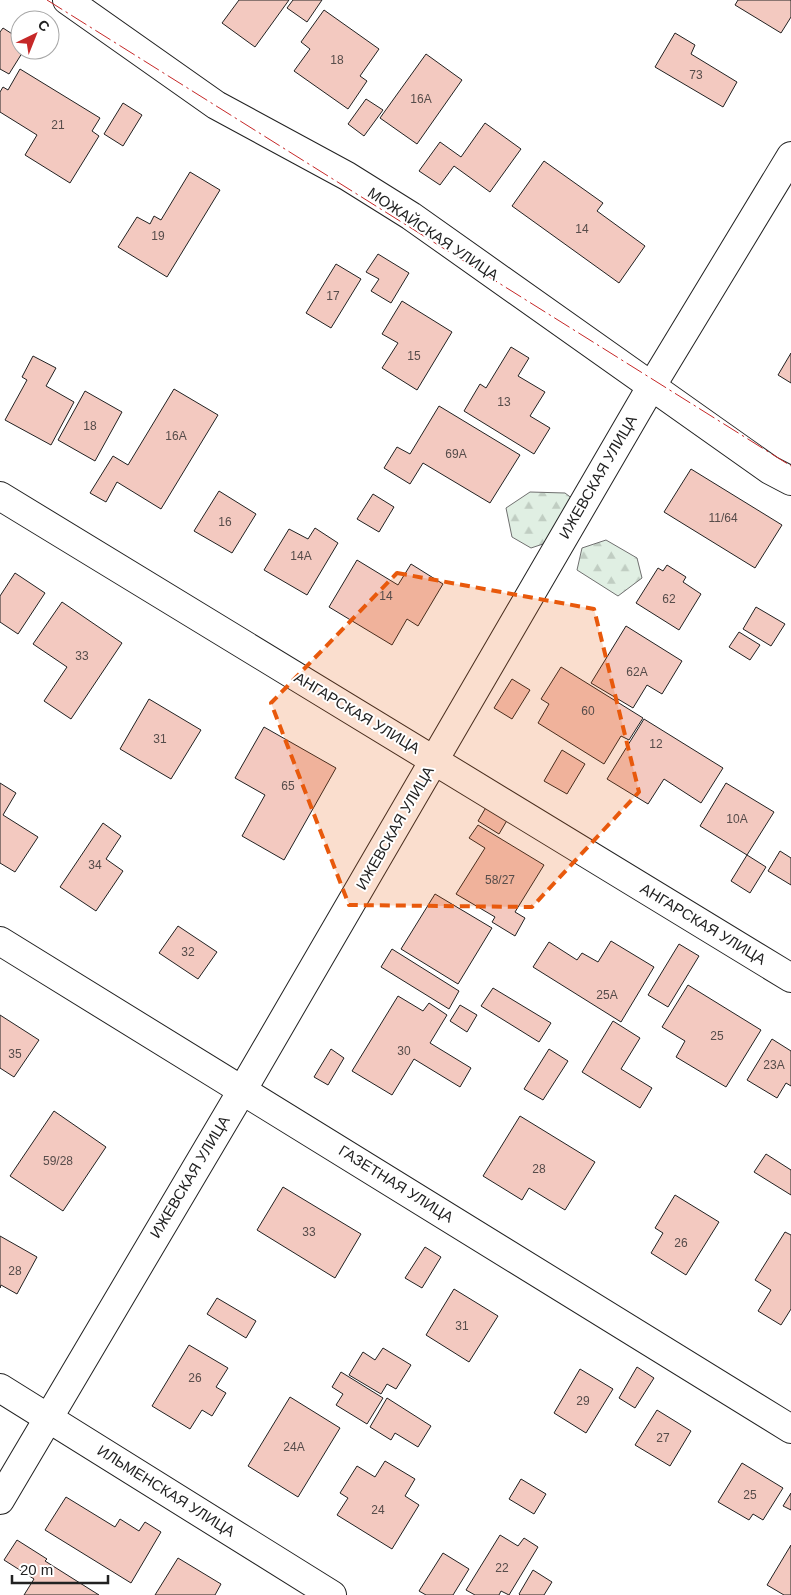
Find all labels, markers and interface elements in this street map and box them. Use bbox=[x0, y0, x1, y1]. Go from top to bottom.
north arrow bbox=[10, 10, 60, 60]
text: С bbox=[35, 16, 53, 35]
house number: 18 bbox=[330, 53, 344, 67]
house number: 73 bbox=[689, 68, 703, 82]
house number: 16А bbox=[410, 92, 432, 106]
house number: 21 bbox=[51, 118, 65, 132]
street label: МОЖАЙСКАЯ УЛИЦА bbox=[365, 184, 502, 284]
house number: 14 bbox=[575, 222, 589, 236]
house number: 19 bbox=[151, 229, 165, 243]
house number: 17 bbox=[326, 289, 340, 303]
house number: 15 bbox=[407, 349, 421, 363]
house number: 13 bbox=[497, 395, 511, 409]
street label: ИЖЕВСКАЯ УЛИЦА bbox=[555, 412, 640, 541]
house number: 18 bbox=[83, 419, 97, 433]
house number: 16А bbox=[165, 429, 187, 443]
house number: 69А bbox=[445, 447, 467, 461]
house number: 11/64 bbox=[708, 511, 738, 525]
house number: 16 bbox=[218, 515, 232, 529]
house number: 14А bbox=[290, 549, 312, 563]
house number: 14 bbox=[379, 589, 393, 603]
house number: 62 bbox=[662, 592, 676, 606]
house number: 33 bbox=[75, 649, 89, 663]
house number: 62А bbox=[626, 665, 648, 679]
street label: АНГАРСКАЯ УЛИЦА bbox=[292, 668, 423, 757]
house number: 60 bbox=[581, 704, 595, 718]
house number: 31 bbox=[153, 732, 167, 746]
house number: 12 bbox=[649, 737, 663, 751]
street label: ИЖЕВСКАЯ УЛИЦА bbox=[352, 763, 437, 892]
house number: 65 bbox=[281, 779, 295, 793]
house number: 10А bbox=[726, 812, 748, 826]
house number: 34 bbox=[88, 858, 102, 872]
house number: 58/27 bbox=[485, 873, 515, 887]
street label: АНГАРСКАЯ УЛИЦА bbox=[638, 879, 769, 968]
house number: 32 bbox=[181, 945, 195, 959]
house number: 25А bbox=[596, 988, 618, 1002]
house number: 25 bbox=[710, 1029, 724, 1043]
house number: 30 bbox=[397, 1044, 411, 1058]
house number: 35 bbox=[8, 1047, 22, 1061]
house number: 23А bbox=[763, 1058, 785, 1072]
street label: ИЖЕВСКАЯ УЛИЦА bbox=[146, 1113, 233, 1241]
street label: ГАЗЕТНАЯ УЛИЦА bbox=[336, 1141, 457, 1226]
house number: 59/28 bbox=[43, 1154, 73, 1168]
house number: 28 bbox=[532, 1162, 546, 1176]
house number: 33 bbox=[302, 1225, 316, 1239]
house number: 26 bbox=[674, 1236, 688, 1250]
house number: 28 bbox=[8, 1264, 22, 1278]
house number: 31 bbox=[455, 1319, 469, 1333]
house number: 26 bbox=[188, 1371, 202, 1385]
house number: 29 bbox=[576, 1394, 590, 1408]
house number: 27 bbox=[656, 1431, 670, 1445]
house number: 24А bbox=[283, 1440, 305, 1454]
street label: ИЛЬМЕНСКАЯ УЛИЦА bbox=[94, 1441, 238, 1540]
house number: 25 bbox=[743, 1488, 757, 1502]
house number: 24 bbox=[371, 1503, 385, 1517]
scale bar bbox=[12, 1552, 109, 1584]
text: 20 m bbox=[20, 1561, 53, 1578]
house number: 22 bbox=[495, 1561, 509, 1575]

